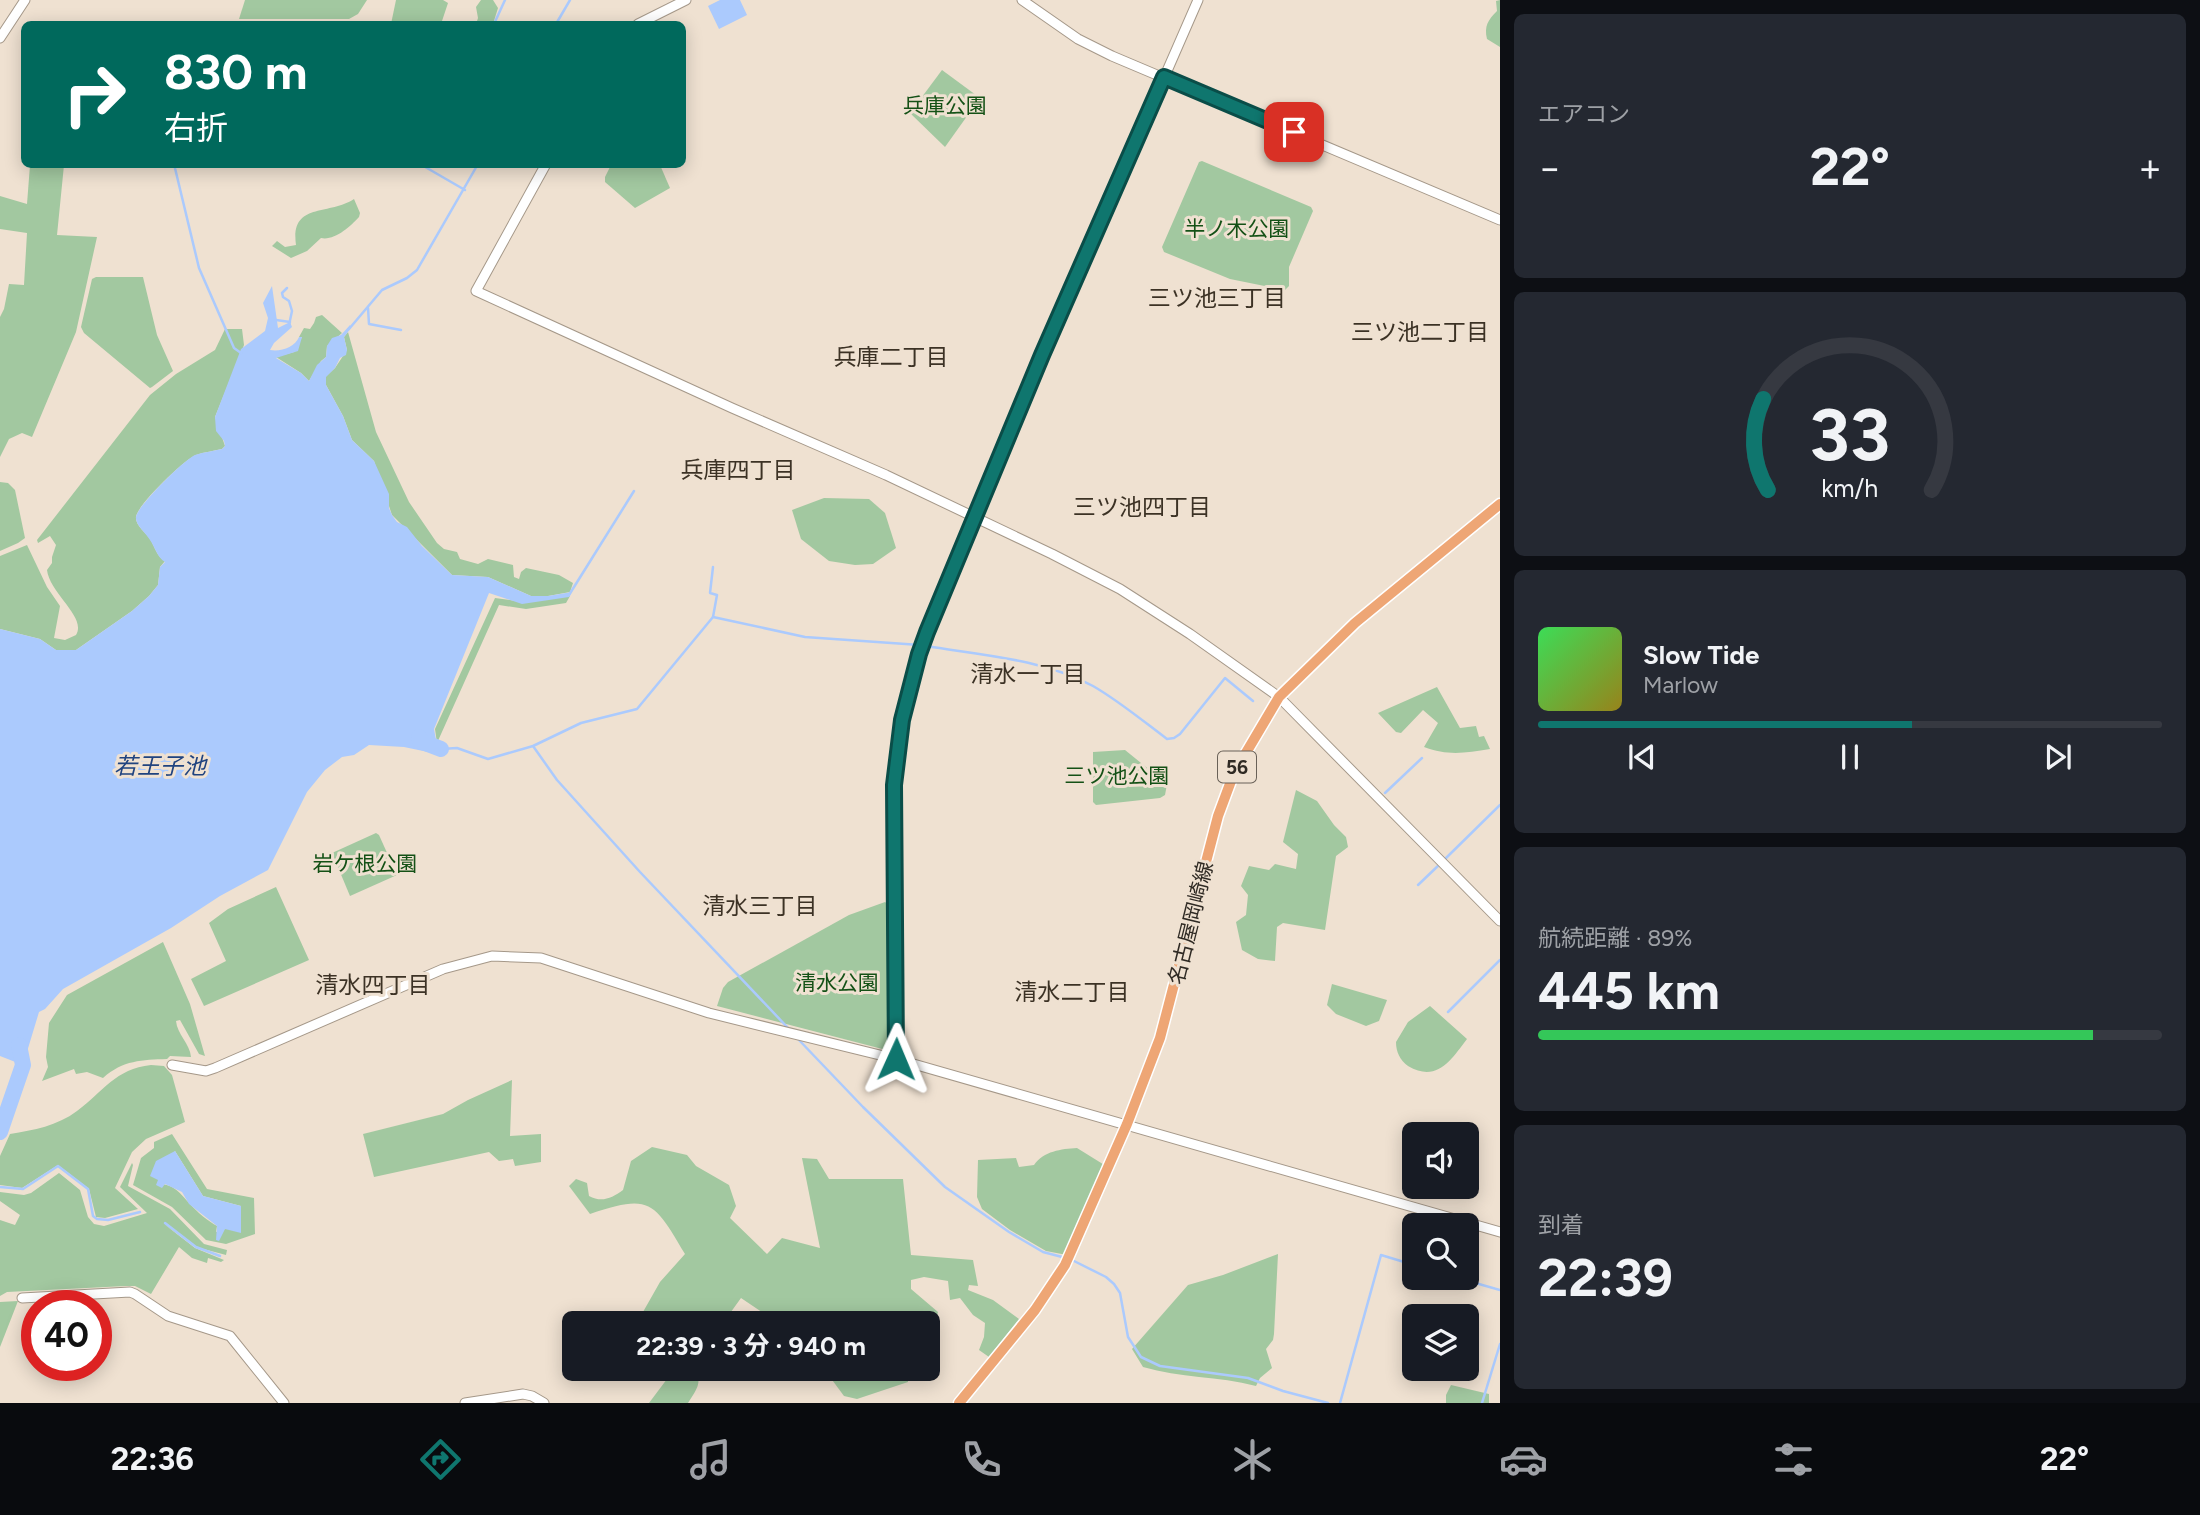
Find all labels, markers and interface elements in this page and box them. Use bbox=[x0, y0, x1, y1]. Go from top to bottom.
text: 830 m bbox=[164, 42, 307, 101]
icon: right bbox=[49, 49, 140, 140]
park label: 兵庫公園 bbox=[903, 93, 987, 118]
text: エアコン bbox=[1538, 100, 1630, 128]
pin bbox=[1264, 102, 1324, 162]
text: 右折 bbox=[164, 109, 228, 147]
icon: arrive bbox=[1275, 113, 1313, 151]
text: 22° bbox=[1810, 136, 1890, 198]
text: − bbox=[1538, 145, 1562, 191]
text: + bbox=[2138, 145, 2162, 191]
park label: 半ノ木公園 bbox=[1185, 216, 1290, 241]
district label: 三ツ池三丁目 bbox=[1148, 284, 1286, 312]
district label: 三ツ池二丁目 bbox=[1351, 318, 1489, 346]
district label: 兵庫二丁目 bbox=[834, 343, 949, 371]
text: 33 bbox=[1810, 391, 1890, 478]
district label: 兵庫四丁目 bbox=[681, 456, 796, 484]
text: km/h bbox=[1821, 472, 1879, 502]
district label: 三ツ池四丁目 bbox=[1073, 493, 1211, 521]
text: Slow Tide bbox=[1643, 639, 1759, 671]
district label: 清水一丁目 bbox=[971, 660, 1086, 688]
text: Marlow bbox=[1643, 671, 1718, 699]
icon: previous bbox=[1623, 738, 1661, 776]
icon: pause bbox=[1831, 738, 1869, 776]
icon: next bbox=[2039, 738, 2077, 776]
water label: 若王子池 bbox=[114, 752, 208, 780]
road number: 56 bbox=[1218, 752, 1256, 782]
park label: 三ツ池公園 bbox=[1065, 763, 1170, 788]
park label: 岩ケ根公園 bbox=[313, 851, 418, 876]
street label: 名古屋岡崎線 bbox=[1163, 859, 1218, 987]
district label: 清水三丁目 bbox=[703, 892, 818, 920]
text: 航続距離 · 89% bbox=[1538, 924, 1692, 952]
text: 445 km bbox=[1538, 960, 1720, 1022]
park label: 清水公園 bbox=[795, 970, 879, 995]
district label: 清水四丁目 bbox=[316, 971, 431, 999]
district label: 清水二丁目 bbox=[1015, 978, 1130, 1006]
position arrow bbox=[859, 1022, 933, 1096]
map controls bbox=[1402, 1122, 1479, 1381]
button: sound bbox=[1402, 1122, 1479, 1199]
text: 到着 bbox=[1538, 1211, 1584, 1239]
button: search bbox=[1402, 1213, 1479, 1290]
text: 22:39 bbox=[1538, 1247, 1673, 1309]
speed limit sign: 40 bbox=[21, 1290, 112, 1381]
button: layers bbox=[1402, 1304, 1479, 1381]
text: 22:39 · 3 分 · 940 m bbox=[636, 1330, 866, 1362]
icon: directions bbox=[416, 1435, 465, 1484]
icon: music bbox=[686, 1435, 735, 1484]
icon: phone bbox=[957, 1435, 1006, 1484]
icon: climate bbox=[1228, 1435, 1277, 1484]
icon: car bbox=[1499, 1435, 1548, 1484]
icon: filters bbox=[1769, 1435, 1818, 1484]
text: 22:36 bbox=[111, 1440, 194, 1478]
text: 22° bbox=[2040, 1440, 2089, 1478]

